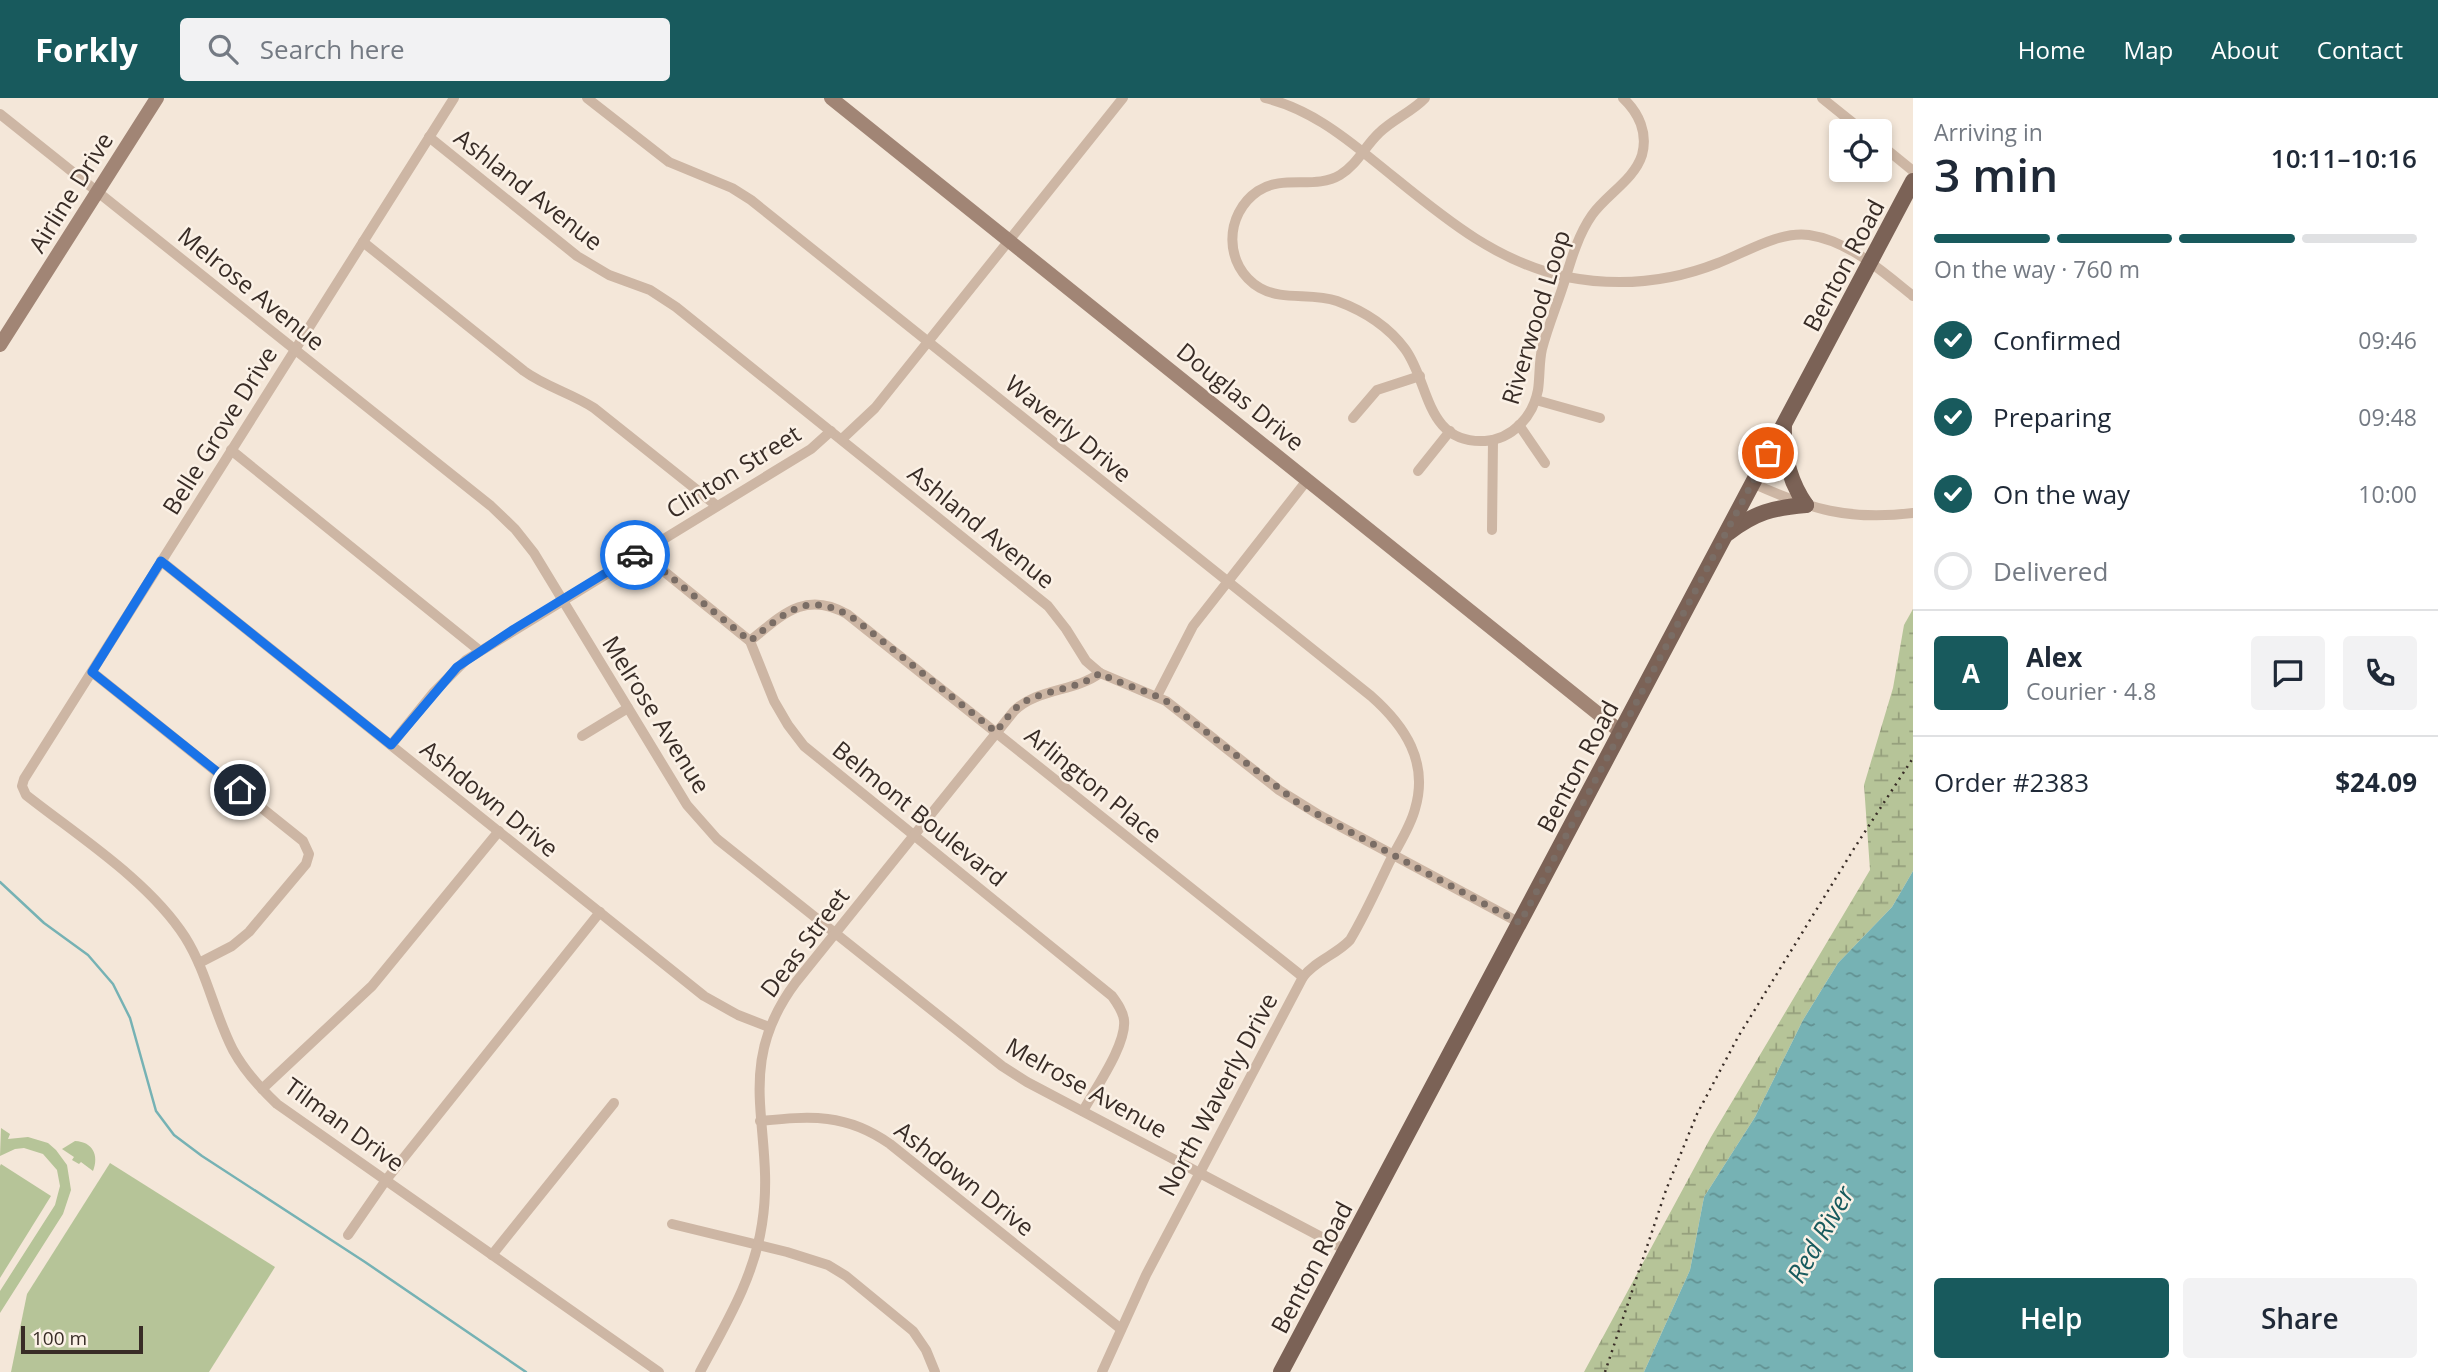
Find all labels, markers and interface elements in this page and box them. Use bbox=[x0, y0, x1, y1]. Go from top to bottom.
search box bbox=[180, 18, 670, 81]
text: Forkly bbox=[35, 27, 138, 72]
icon: search bbox=[204, 30, 242, 68]
text: Search here bbox=[260, 31, 405, 67]
text: Home bbox=[2018, 33, 2086, 66]
text: Map bbox=[2124, 33, 2173, 66]
text: About bbox=[2211, 33, 2279, 66]
text: Contact bbox=[2317, 33, 2403, 66]
text: Arriving in bbox=[1934, 116, 2043, 148]
map controls bbox=[1829, 119, 1892, 182]
button: locate bbox=[1829, 119, 1892, 182]
street label: Ashland Avenue bbox=[448, 121, 610, 257]
street label: Airline Drive bbox=[20, 125, 120, 259]
text: 10:11–10:16 bbox=[2271, 140, 2417, 176]
text: 3 min bbox=[1934, 143, 2058, 205]
street label: Benton Road bbox=[1794, 193, 1892, 337]
street label: Melrose Avenue bbox=[172, 219, 332, 357]
street label: Riverwood Loop bbox=[1493, 226, 1577, 408]
text: On the way · 760 m bbox=[1934, 253, 2140, 285]
icon: check bbox=[1934, 321, 1972, 359]
text: Confirmed bbox=[1993, 322, 2121, 358]
text: 09:46 bbox=[2358, 324, 2417, 356]
street label: Douglas Drive bbox=[1170, 334, 1312, 458]
street label: Belle Grove Drive bbox=[154, 339, 284, 521]
street label: Waverly Drive bbox=[999, 367, 1139, 489]
icon: check bbox=[1934, 398, 1972, 436]
text: Preparing bbox=[1993, 399, 2111, 435]
text: 09:48 bbox=[2358, 401, 2417, 433]
street label: Clinton Street bbox=[659, 416, 807, 526]
pin bbox=[1738, 423, 1798, 483]
icon: bag bbox=[1749, 434, 1787, 472]
street label: Ashland Avenue bbox=[902, 457, 1062, 595]
icon: check bbox=[1934, 475, 1972, 513]
text: On the way bbox=[1993, 476, 2130, 512]
text: 10:00 bbox=[2358, 478, 2417, 510]
courier bbox=[600, 520, 670, 590]
icon: car bbox=[616, 536, 654, 574]
text: Delivered bbox=[1993, 553, 2108, 589]
street label: Melrose Avenue bbox=[595, 629, 719, 799]
button: chat bbox=[2251, 636, 2325, 710]
button: phone bbox=[2343, 636, 2417, 710]
text: Alex bbox=[2026, 639, 2082, 675]
text: A bbox=[1962, 655, 1980, 691]
text: Courier · 4.8 bbox=[2026, 675, 2156, 707]
street label: Benton Road bbox=[1528, 694, 1626, 838]
street label: Arlington Place bbox=[1018, 718, 1170, 850]
street label: Ashdown Drive bbox=[414, 732, 566, 864]
street label: Belmont Boulevard bbox=[826, 732, 1014, 894]
pin bbox=[210, 760, 270, 820]
text: Order #2383 bbox=[1934, 764, 2089, 800]
text: $24.09 bbox=[2335, 764, 2417, 800]
icon: home bbox=[221, 771, 259, 809]
street label: Deas Street bbox=[752, 881, 856, 1003]
street label: North Waverly Drive bbox=[1149, 987, 1285, 1201]
street label: Melrose Avenue bbox=[1000, 1029, 1174, 1145]
street label: Tilman Drive bbox=[278, 1069, 412, 1179]
street label: Ashdown Drive bbox=[888, 1113, 1042, 1243]
water label: Red River bbox=[1778, 1178, 1863, 1289]
street label: Benton Road bbox=[1262, 1195, 1360, 1339]
button: Help bbox=[1934, 1278, 2169, 1358]
button: Share bbox=[2183, 1278, 2417, 1358]
scale bar bbox=[21, 1323, 144, 1355]
text: 100 m bbox=[32, 1325, 87, 1351]

